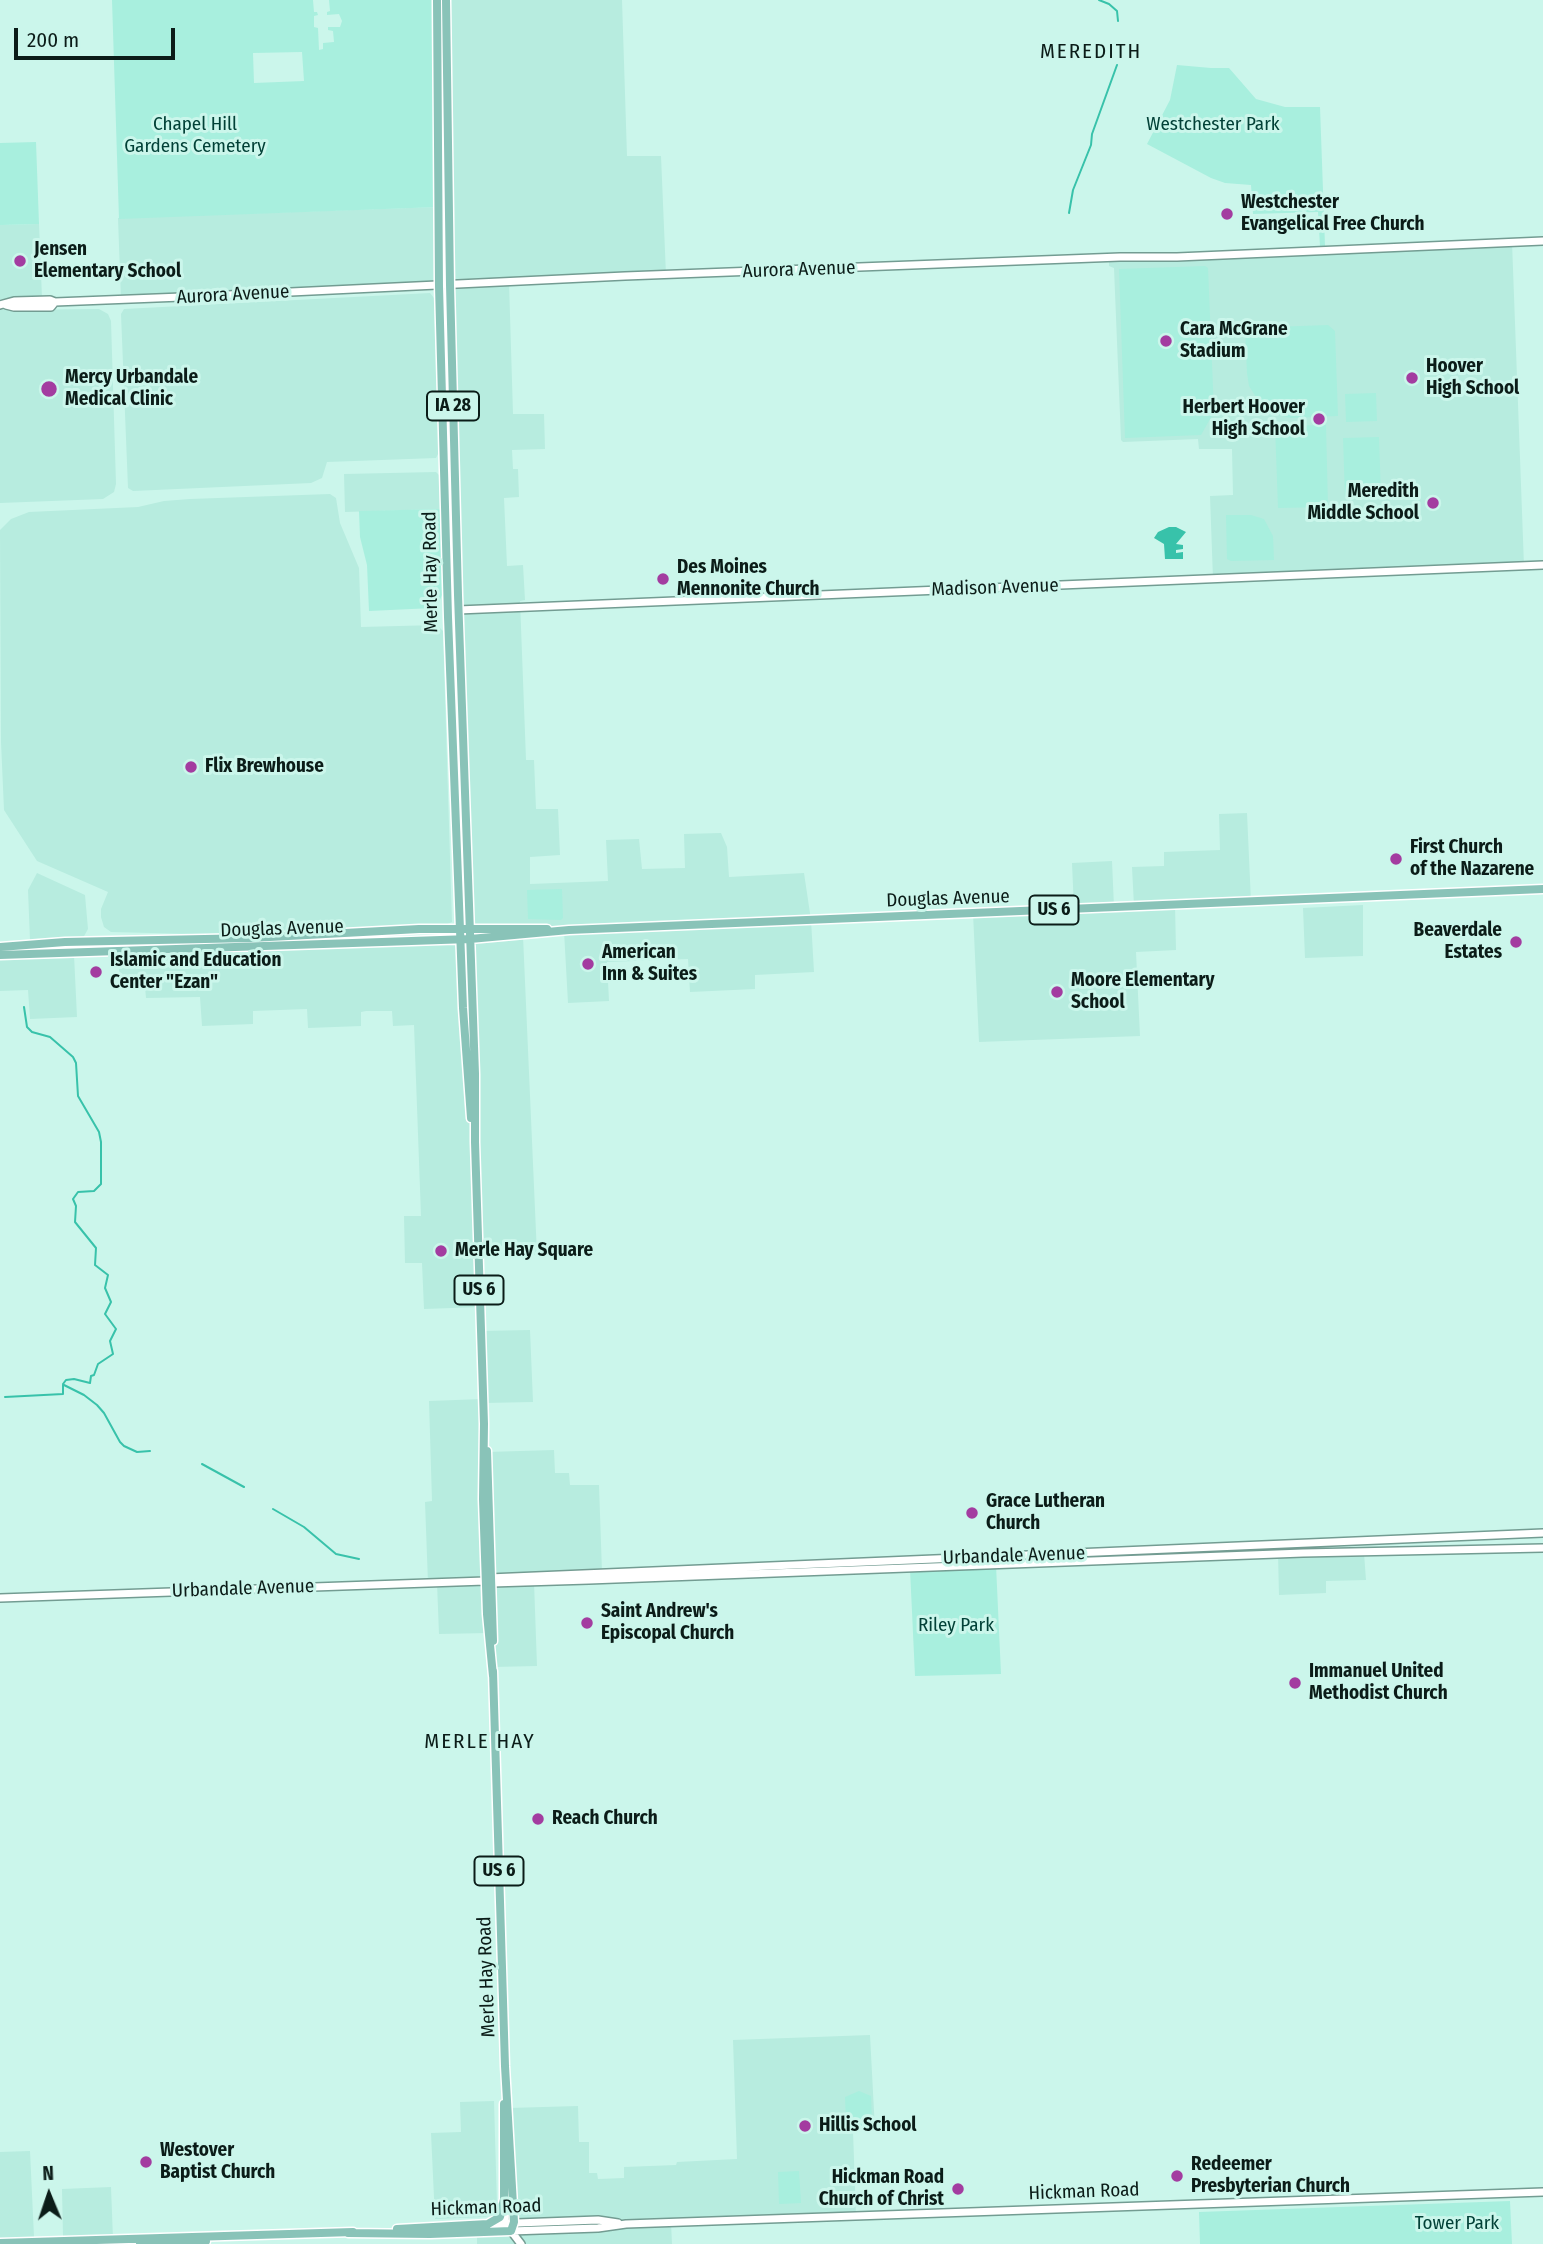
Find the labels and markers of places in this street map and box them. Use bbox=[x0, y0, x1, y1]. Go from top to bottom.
place label: Westchester Evangelical Free Church bbox=[1241, 192, 1424, 236]
marker: Westchester Evangelical Free Church bbox=[1219, 206, 1235, 222]
place label: Jensen Elementary School bbox=[34, 239, 181, 283]
marker: Jensen Elementary School bbox=[12, 253, 28, 269]
place label: Cara McGrane Stadium bbox=[1180, 319, 1288, 363]
marker: Cara McGrane Stadium bbox=[1158, 333, 1174, 349]
place label: Hoover High School bbox=[1426, 356, 1519, 400]
place label: Mercy Urbandale Medical Clinic bbox=[65, 367, 198, 411]
marker: Hoover High School bbox=[1404, 370, 1420, 386]
marker: Mercy Urbandale Medical Clinic bbox=[39, 379, 59, 399]
place label: Herbert Hoover High School bbox=[1182, 397, 1305, 441]
marker: Herbert Hoover High School bbox=[1311, 411, 1327, 427]
place label: Meredith Middle School bbox=[1307, 481, 1419, 525]
marker: Meredith Middle School bbox=[1425, 495, 1441, 511]
place label: Des Moines Mennonite Church bbox=[677, 557, 819, 601]
marker: Des Moines Mennonite Church bbox=[655, 571, 671, 587]
place label: Flix Brewhouse bbox=[205, 756, 324, 778]
marker: Flix Brewhouse bbox=[183, 759, 199, 775]
place label: First Church of the Nazarene bbox=[1410, 837, 1534, 881]
marker: First Church of the Nazarene bbox=[1388, 851, 1404, 867]
place label: Beaverdale Estates bbox=[1414, 920, 1502, 964]
marker: Beaverdale Estates bbox=[1508, 934, 1524, 950]
place label: American Inn & Suites bbox=[602, 942, 697, 986]
place label: Islamic and Education Center "Ezan" bbox=[110, 950, 281, 994]
marker: American Inn & Suites bbox=[580, 956, 596, 972]
marker: Islamic and Education Center "Ezan" bbox=[88, 964, 104, 980]
place label: Moore Elementary School bbox=[1071, 970, 1215, 1014]
marker: Moore Elementary School bbox=[1049, 984, 1065, 1000]
place label: Merle Hay Square bbox=[455, 1240, 593, 1262]
marker: Merle Hay Square bbox=[433, 1243, 449, 1259]
place label: Grace Lutheran Church bbox=[986, 1491, 1105, 1535]
marker: Grace Lutheran Church bbox=[964, 1505, 980, 1521]
place label: Saint Andrew's Episcopal Church bbox=[601, 1601, 734, 1645]
marker: Saint Andrew's Episcopal Church bbox=[579, 1615, 595, 1631]
place label: Immanuel United Methodist Church bbox=[1309, 1661, 1448, 1705]
marker: Immanuel United Methodist Church bbox=[1287, 1675, 1303, 1691]
place label: Reach Church bbox=[552, 1808, 658, 1830]
marker: Reach Church bbox=[530, 1811, 546, 1827]
place label: Hillis School bbox=[819, 2115, 917, 2137]
marker: Hillis School bbox=[797, 2118, 813, 2134]
place label: Westover Baptist Church bbox=[160, 2140, 275, 2184]
marker: Westover Baptist Church bbox=[138, 2154, 154, 2170]
place label: Redeemer Presbyterian Church bbox=[1191, 2154, 1350, 2198]
place label: Hickman Road Church of Christ bbox=[819, 2167, 944, 2211]
marker: Redeemer Presbyterian Church bbox=[1169, 2168, 1185, 2184]
marker: Hickman Road Church of Christ bbox=[950, 2181, 966, 2197]

